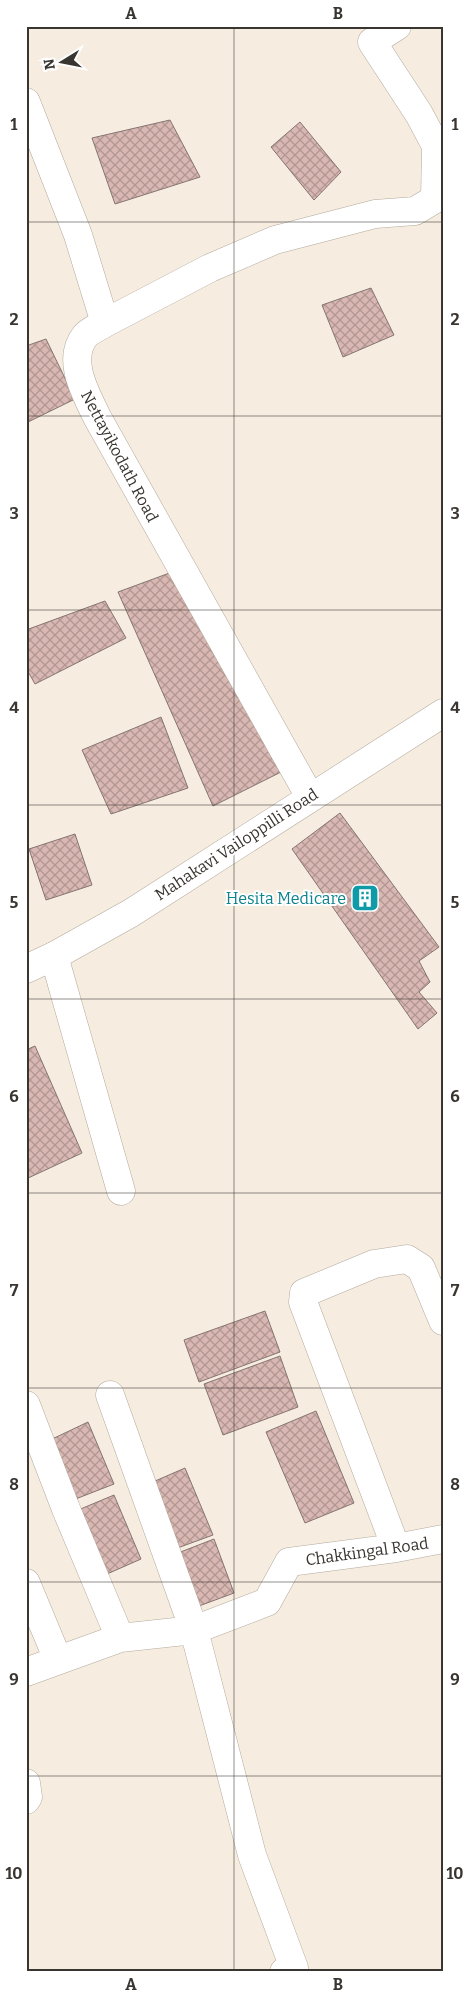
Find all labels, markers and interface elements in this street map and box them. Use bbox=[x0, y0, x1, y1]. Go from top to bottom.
text: A bbox=[125, 4, 137, 23]
text: B bbox=[333, 4, 343, 23]
north arrow bbox=[38, 38, 88, 88]
text: N bbox=[40, 57, 59, 71]
text: 1 bbox=[11, 115, 18, 134]
text: 1 bbox=[452, 115, 459, 134]
text: 2 bbox=[9, 310, 19, 329]
text: 2 bbox=[450, 310, 460, 329]
street label: Nettayikodath Road bbox=[77, 387, 162, 526]
text: 3 bbox=[9, 504, 19, 523]
text: 3 bbox=[450, 504, 460, 523]
text: 4 bbox=[9, 698, 19, 717]
text: 4 bbox=[450, 698, 460, 717]
street label: Mahakavi Vailoppilli Road bbox=[151, 784, 322, 904]
building icon: Hesita Medicare bbox=[350, 883, 380, 913]
place label: Hesita Medicare bbox=[226, 889, 346, 908]
text: 5 bbox=[10, 893, 19, 912]
text: 5 bbox=[451, 893, 460, 912]
text: 6 bbox=[9, 1087, 19, 1106]
text: 6 bbox=[450, 1087, 460, 1106]
text: 7 bbox=[10, 1281, 19, 1300]
text: 7 bbox=[451, 1281, 460, 1300]
text: 8 bbox=[9, 1475, 19, 1494]
text: 8 bbox=[450, 1475, 460, 1494]
street label: Chakkingal Road bbox=[304, 1533, 430, 1570]
text: 9 bbox=[9, 1670, 19, 1689]
text: 9 bbox=[450, 1670, 460, 1689]
text: 10 bbox=[5, 1864, 23, 1883]
text: 10 bbox=[446, 1864, 464, 1883]
text: A bbox=[125, 1975, 137, 1994]
text: B bbox=[333, 1975, 343, 1994]

